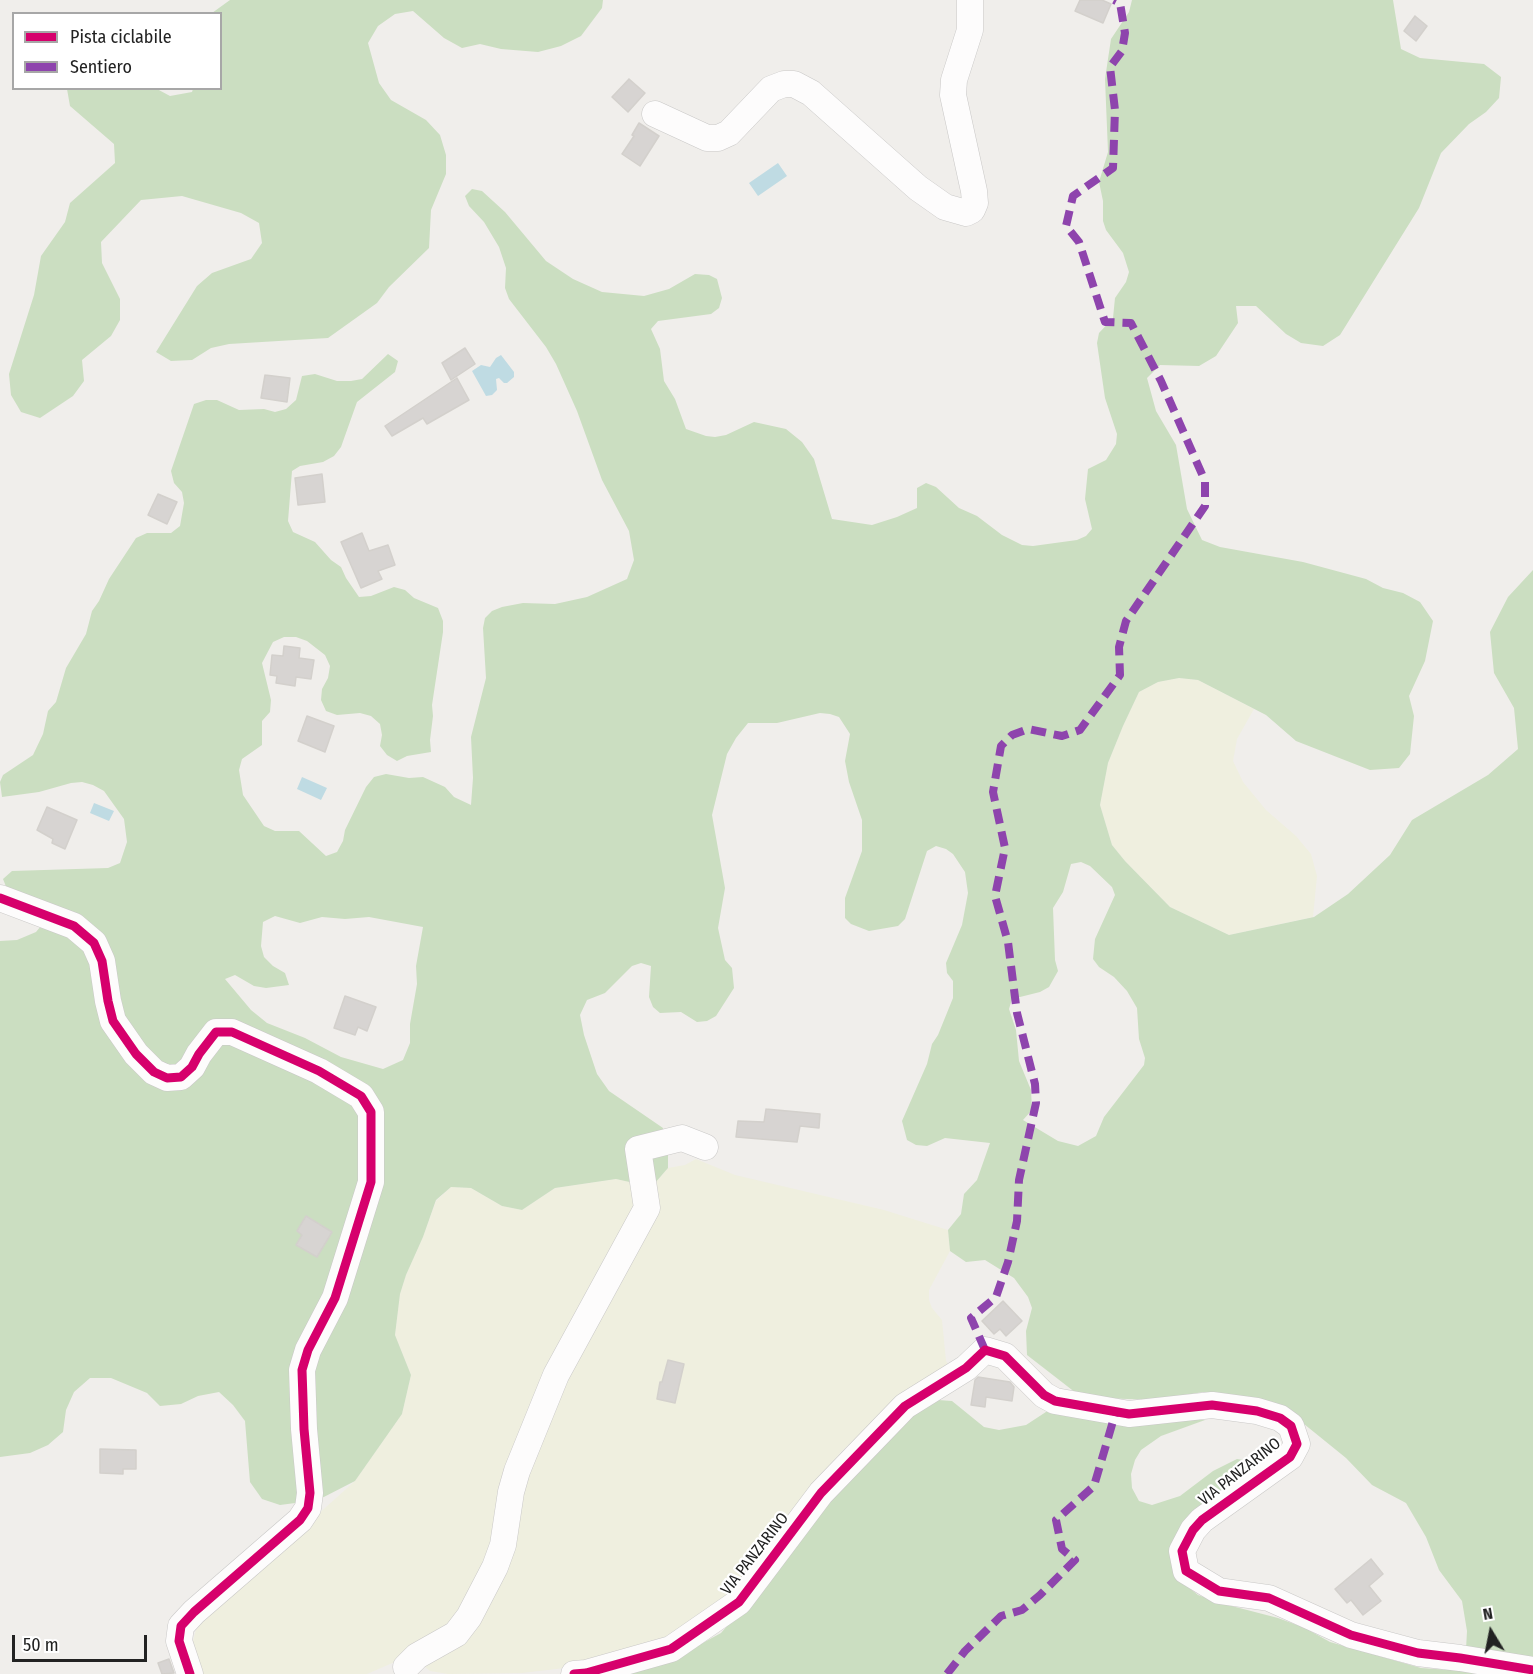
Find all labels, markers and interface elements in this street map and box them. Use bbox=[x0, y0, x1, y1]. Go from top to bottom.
legend bbox=[12, 12, 222, 90]
text: Pista ciclabile bbox=[70, 26, 172, 48]
text: Sentiero bbox=[70, 56, 132, 78]
street label: VIA PANZARINO bbox=[1195, 1434, 1285, 1510]
street label: VIA PANZARINO bbox=[717, 1509, 793, 1599]
north arrow bbox=[1461, 1602, 1521, 1662]
text: N bbox=[1481, 1604, 1494, 1624]
scale bar bbox=[15, 1623, 150, 1661]
text: 50 m bbox=[23, 1634, 59, 1656]

